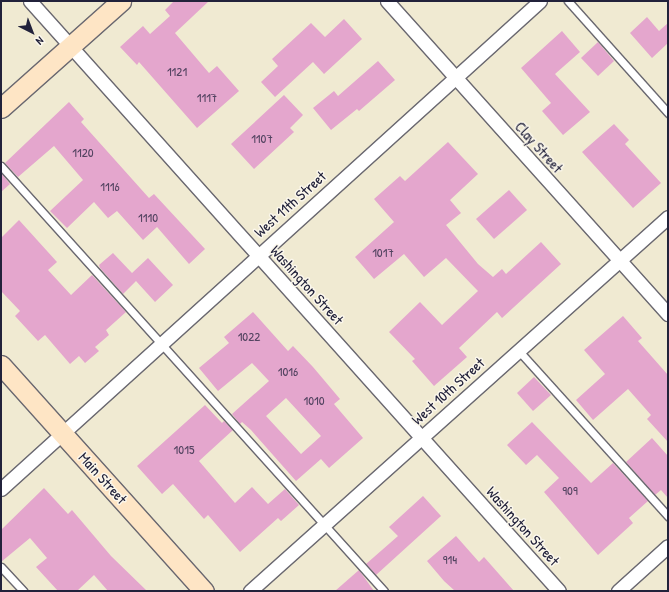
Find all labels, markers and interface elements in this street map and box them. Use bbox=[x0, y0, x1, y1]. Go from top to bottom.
north arrow bbox=[12, 12, 52, 52]
text: N bbox=[33, 34, 47, 48]
house number: 1121 bbox=[167, 63, 187, 79]
house number: 1117 bbox=[197, 89, 217, 105]
street label: Clay Street bbox=[511, 118, 567, 176]
house number: 1107 bbox=[251, 130, 273, 146]
house number: 1120 bbox=[72, 144, 94, 160]
street label: West 11th Street bbox=[250, 167, 330, 241]
house number: 1116 bbox=[100, 178, 120, 194]
house number: 1110 bbox=[138, 209, 158, 225]
street label: Washington Street bbox=[267, 242, 347, 328]
house number: 1017 bbox=[372, 244, 394, 260]
house number: 1022 bbox=[238, 328, 260, 344]
street label: West 10th Street bbox=[408, 354, 488, 428]
house number: 1016 bbox=[278, 363, 298, 379]
house number: 1010 bbox=[303, 392, 325, 408]
house number: 1015 bbox=[174, 441, 194, 457]
street label: Main Street bbox=[75, 448, 131, 508]
house number: 909 bbox=[562, 482, 578, 498]
street label: Washington Street bbox=[483, 483, 563, 569]
house number: 914 bbox=[443, 551, 457, 567]

